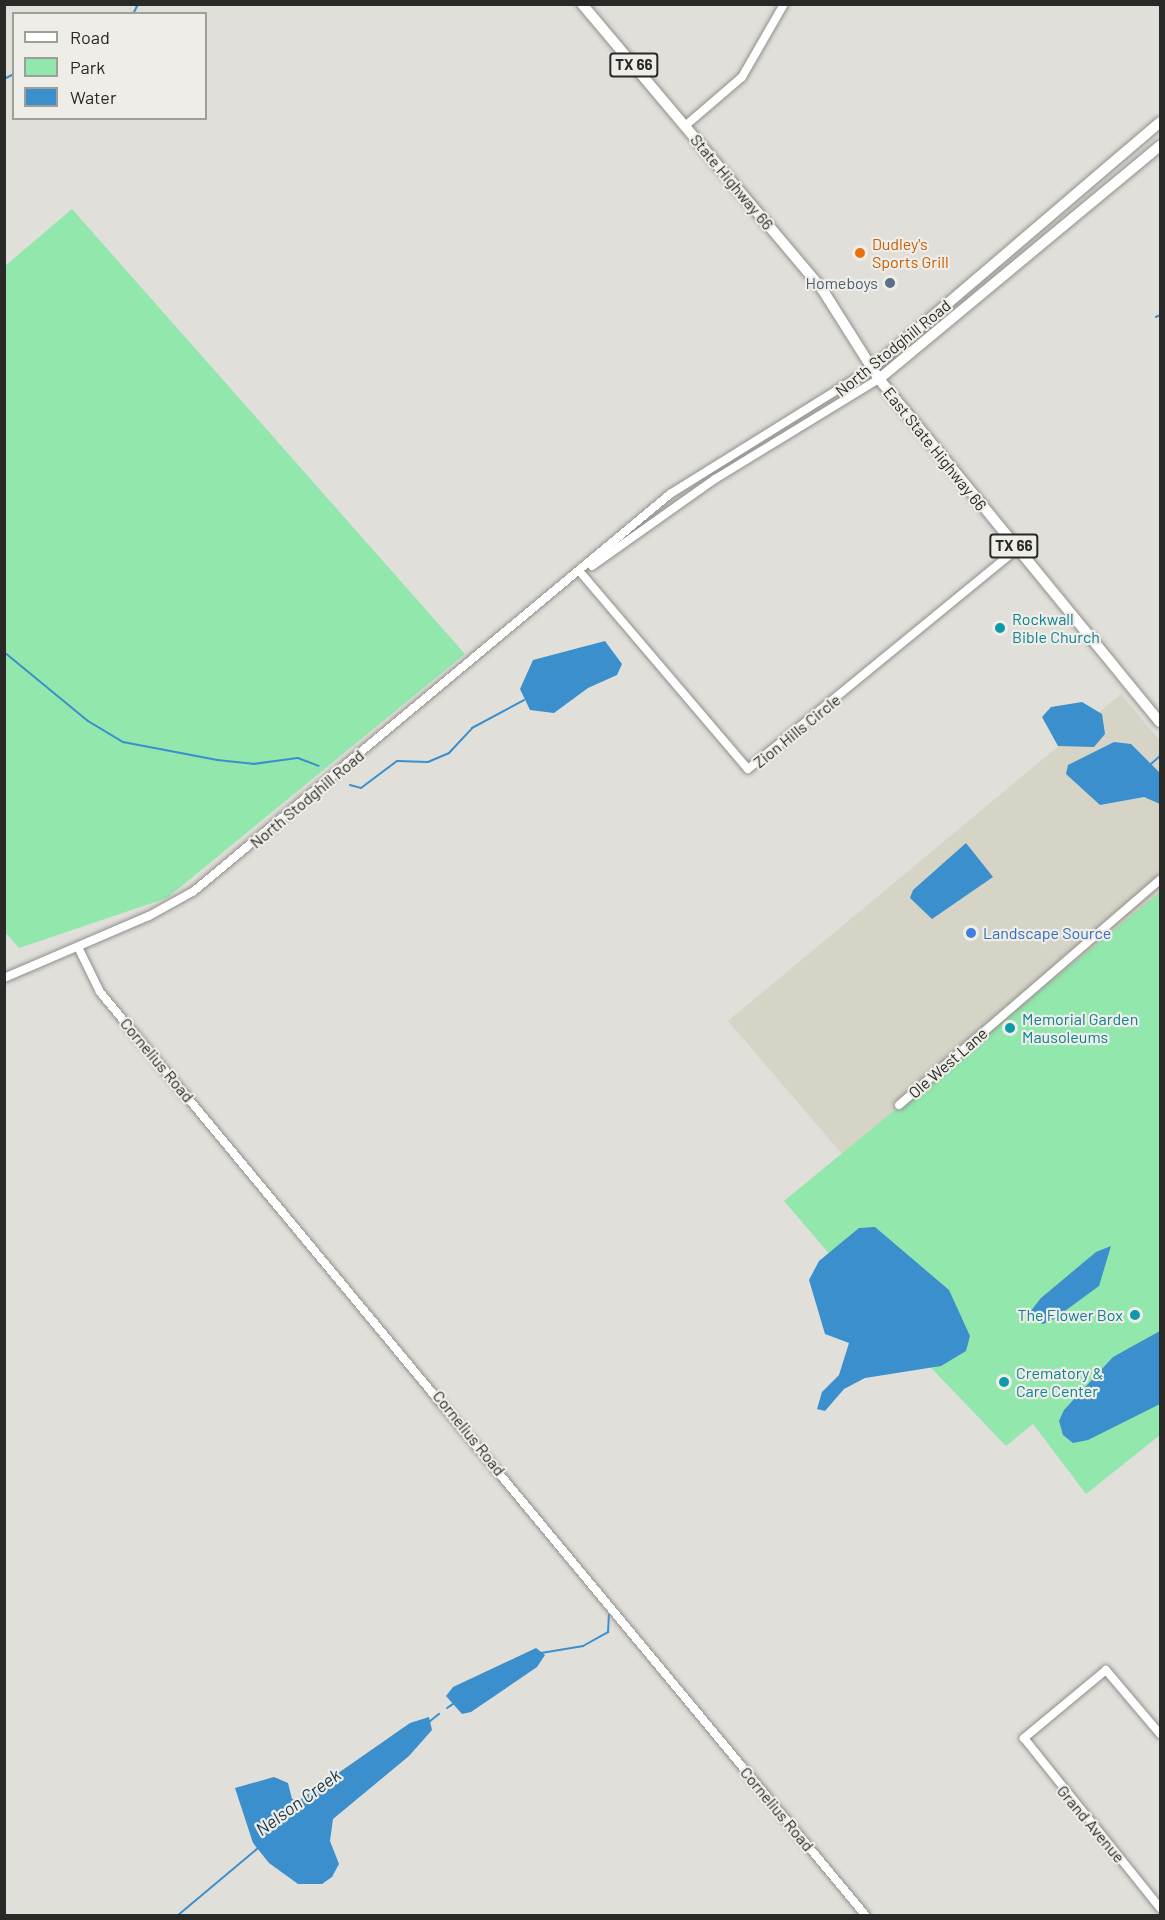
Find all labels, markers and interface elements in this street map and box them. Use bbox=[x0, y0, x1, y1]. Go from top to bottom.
legend bbox=[12, 12, 207, 120]
text: Road bbox=[70, 26, 110, 48]
road number: TX 66 bbox=[608, 53, 660, 77]
text: Park bbox=[70, 56, 105, 78]
text: Water bbox=[70, 86, 117, 108]
street label: State Highway 66 bbox=[687, 130, 777, 234]
place label: Dudley's Sports Grill bbox=[872, 234, 949, 272]
marker: Dudley's Sports Grill bbox=[853, 246, 867, 260]
place label: Homeboys bbox=[806, 273, 878, 293]
marker: Homeboys bbox=[883, 276, 897, 290]
street label: North Stodghill Road bbox=[831, 296, 955, 400]
street label: East State Highway 66 bbox=[879, 383, 991, 515]
road number: TX 66 bbox=[988, 534, 1040, 558]
place label: Rockwall Bible Church bbox=[1012, 609, 1100, 647]
marker: Rockwall Bible Church bbox=[993, 621, 1007, 635]
street label: Zion Hills Circle bbox=[750, 690, 844, 772]
street label: North Stodghill Road bbox=[246, 746, 368, 852]
place label: Landscape Source bbox=[983, 923, 1111, 943]
marker: Landscape Source bbox=[964, 926, 978, 940]
place label: Memorial Garden Mausoleums bbox=[1022, 1009, 1138, 1047]
street label: Cornelius Road bbox=[116, 1014, 198, 1106]
marker: Memorial Garden Mausoleums bbox=[1003, 1021, 1017, 1035]
street label: Ole West Lane bbox=[905, 1024, 991, 1102]
place label: The Flower Box bbox=[1017, 1305, 1123, 1325]
marker: The Flower Box bbox=[1128, 1308, 1142, 1322]
place label: Crematory & Care Center bbox=[1016, 1363, 1103, 1401]
marker: Crematory & Care Center bbox=[997, 1375, 1011, 1389]
street label: Cornelius Road bbox=[429, 1387, 509, 1479]
street label: Cornelius Road bbox=[736, 1763, 818, 1855]
water label: Nelson Creek bbox=[251, 1764, 345, 1840]
street label: Grand Avenue bbox=[1053, 1781, 1129, 1867]

